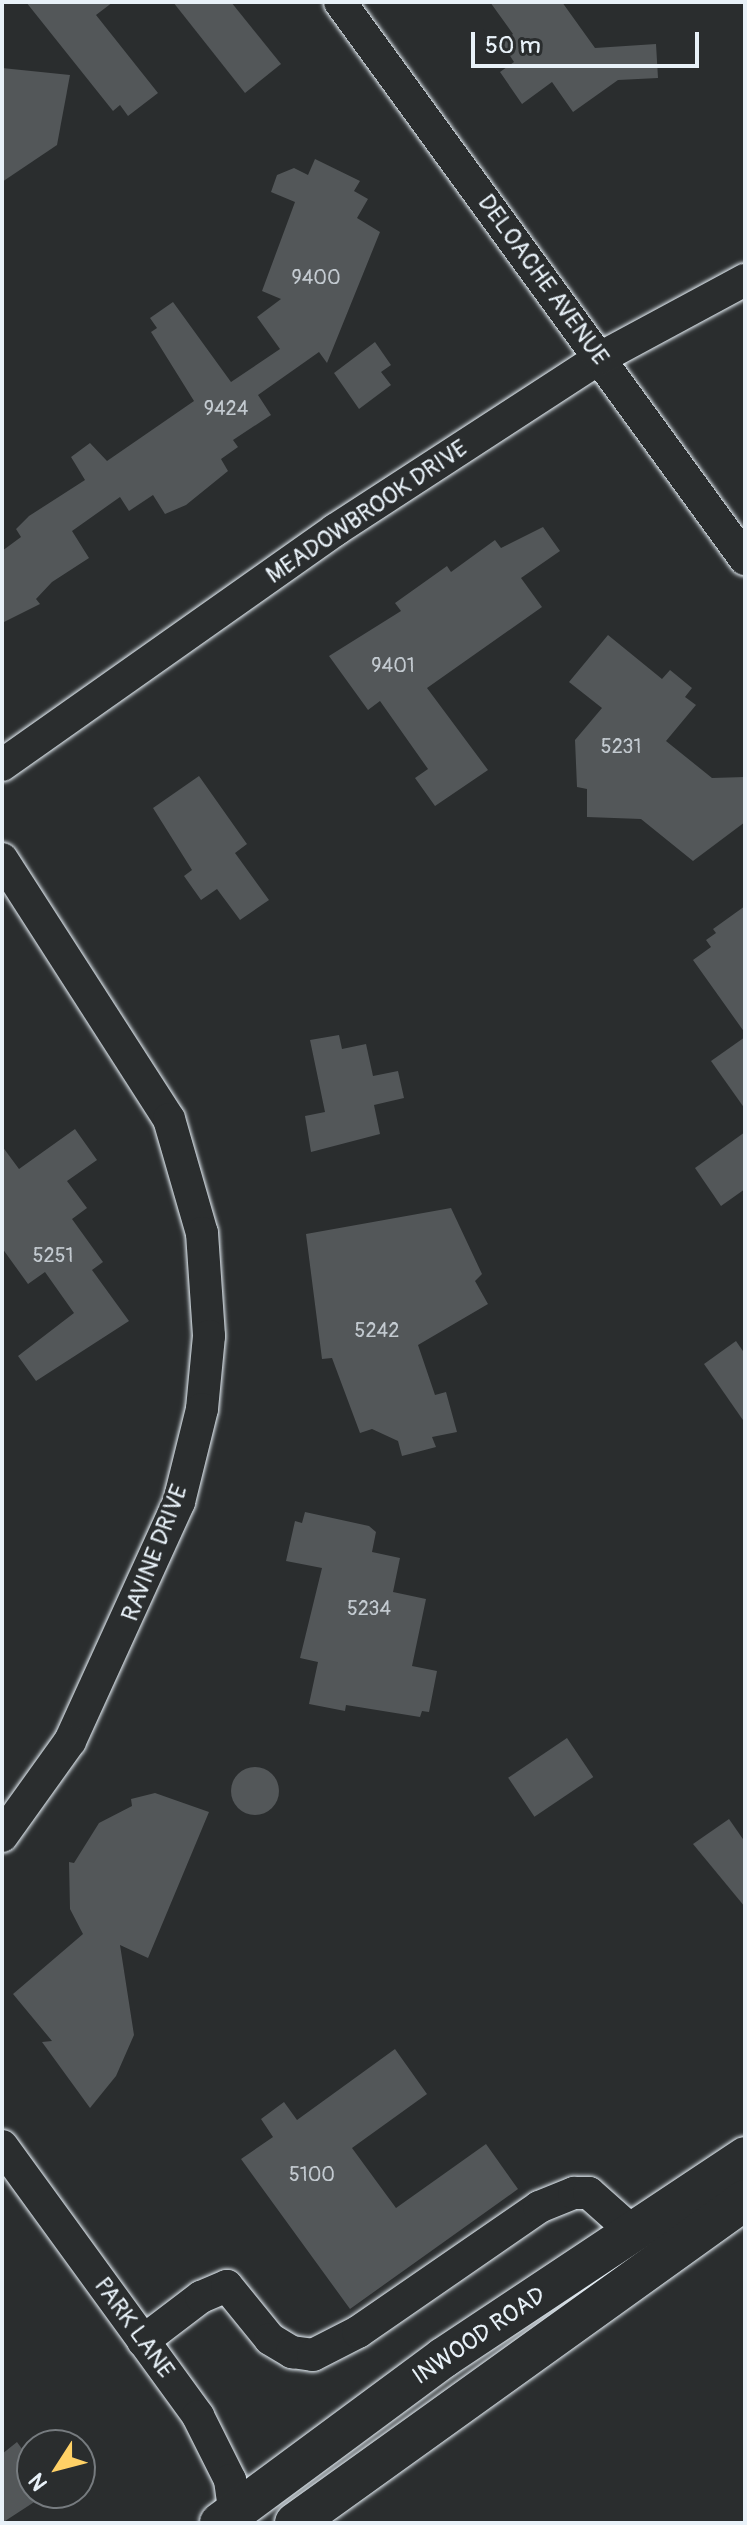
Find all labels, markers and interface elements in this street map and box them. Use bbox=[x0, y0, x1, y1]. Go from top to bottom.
scale bar bbox=[475, 16, 703, 66]
text: 50 m bbox=[485, 31, 541, 60]
street label: DELOACHE AVENUE bbox=[471, 189, 615, 371]
house number: 9400 bbox=[291, 265, 341, 289]
house number: 9424 bbox=[204, 396, 248, 420]
street label: MEADOWBROOK DRIVE bbox=[261, 434, 473, 590]
house number: 9401 bbox=[371, 653, 415, 677]
house number: 5231 bbox=[601, 734, 641, 758]
house number: 5251 bbox=[33, 1243, 73, 1267]
house number: 5242 bbox=[355, 1318, 399, 1342]
street label: RAVINE DRIVE bbox=[116, 1481, 194, 1625]
house number: 5234 bbox=[347, 1596, 391, 1620]
house number: 5100 bbox=[289, 2162, 335, 2186]
street label: PARK LANE bbox=[88, 2272, 180, 2384]
street label: INWOOD ROAD bbox=[407, 2281, 551, 2391]
north arrow bbox=[16, 2429, 96, 2509]
text: N bbox=[23, 2468, 54, 2496]

